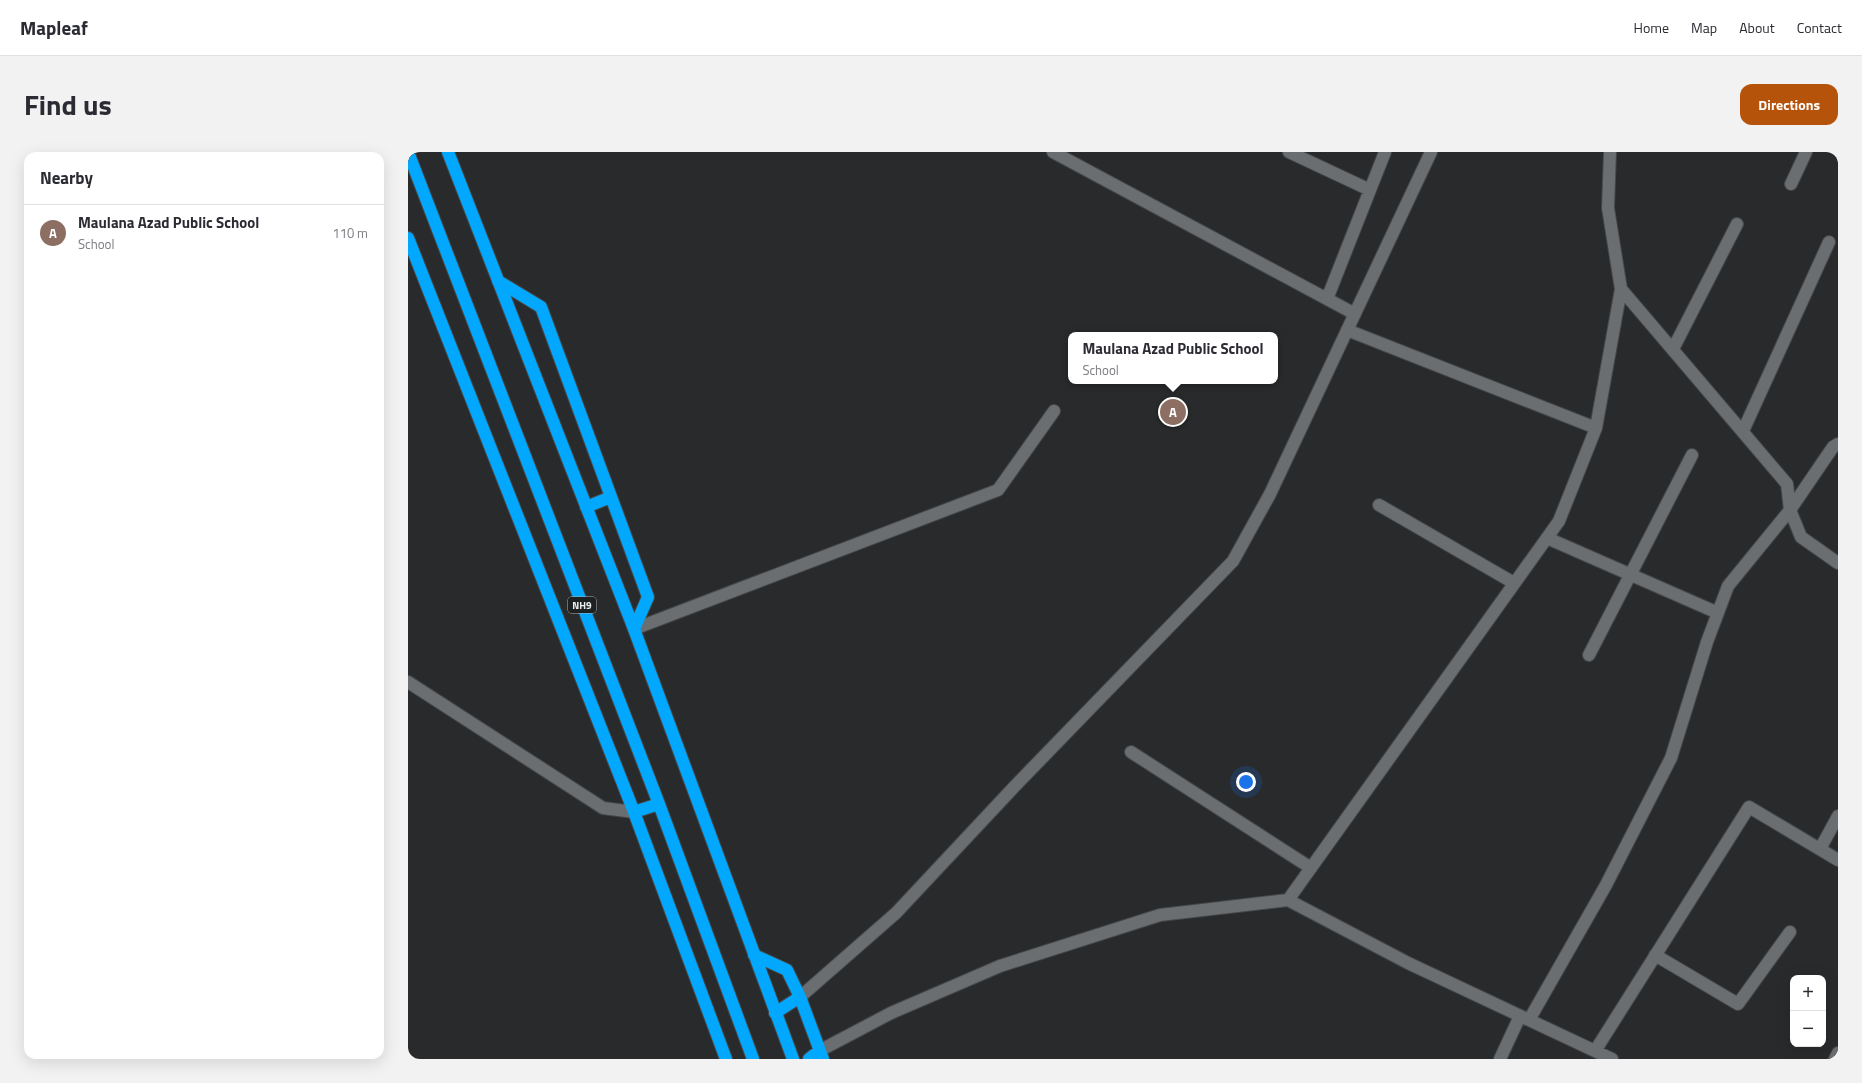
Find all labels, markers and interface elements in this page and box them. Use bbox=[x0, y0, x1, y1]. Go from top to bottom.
text: Mapleaf bbox=[20, 13, 88, 42]
text: Home bbox=[1634, 17, 1669, 38]
text: Map bbox=[1691, 17, 1717, 38]
text: About bbox=[1739, 17, 1775, 38]
text: Contact bbox=[1797, 17, 1842, 38]
text: Find us bbox=[24, 83, 112, 126]
button: Directions bbox=[1740, 84, 1838, 125]
text: Nearby bbox=[40, 165, 93, 191]
text: Maulana Azad Public School bbox=[78, 211, 259, 234]
text: A bbox=[49, 223, 57, 243]
text: 110 m bbox=[332, 223, 368, 243]
text: School bbox=[78, 234, 114, 254]
popup bbox=[1068, 332, 1278, 384]
text: Maulana Azad Public School bbox=[1082, 337, 1264, 360]
text: School bbox=[1082, 360, 1119, 380]
pin: A bbox=[1160, 397, 1186, 427]
road number: NH9 bbox=[568, 597, 596, 613]
your location bbox=[1236, 772, 1256, 792]
map controls bbox=[1790, 975, 1826, 1047]
button: + bbox=[1790, 975, 1826, 1011]
button: − bbox=[1790, 1011, 1826, 1047]

